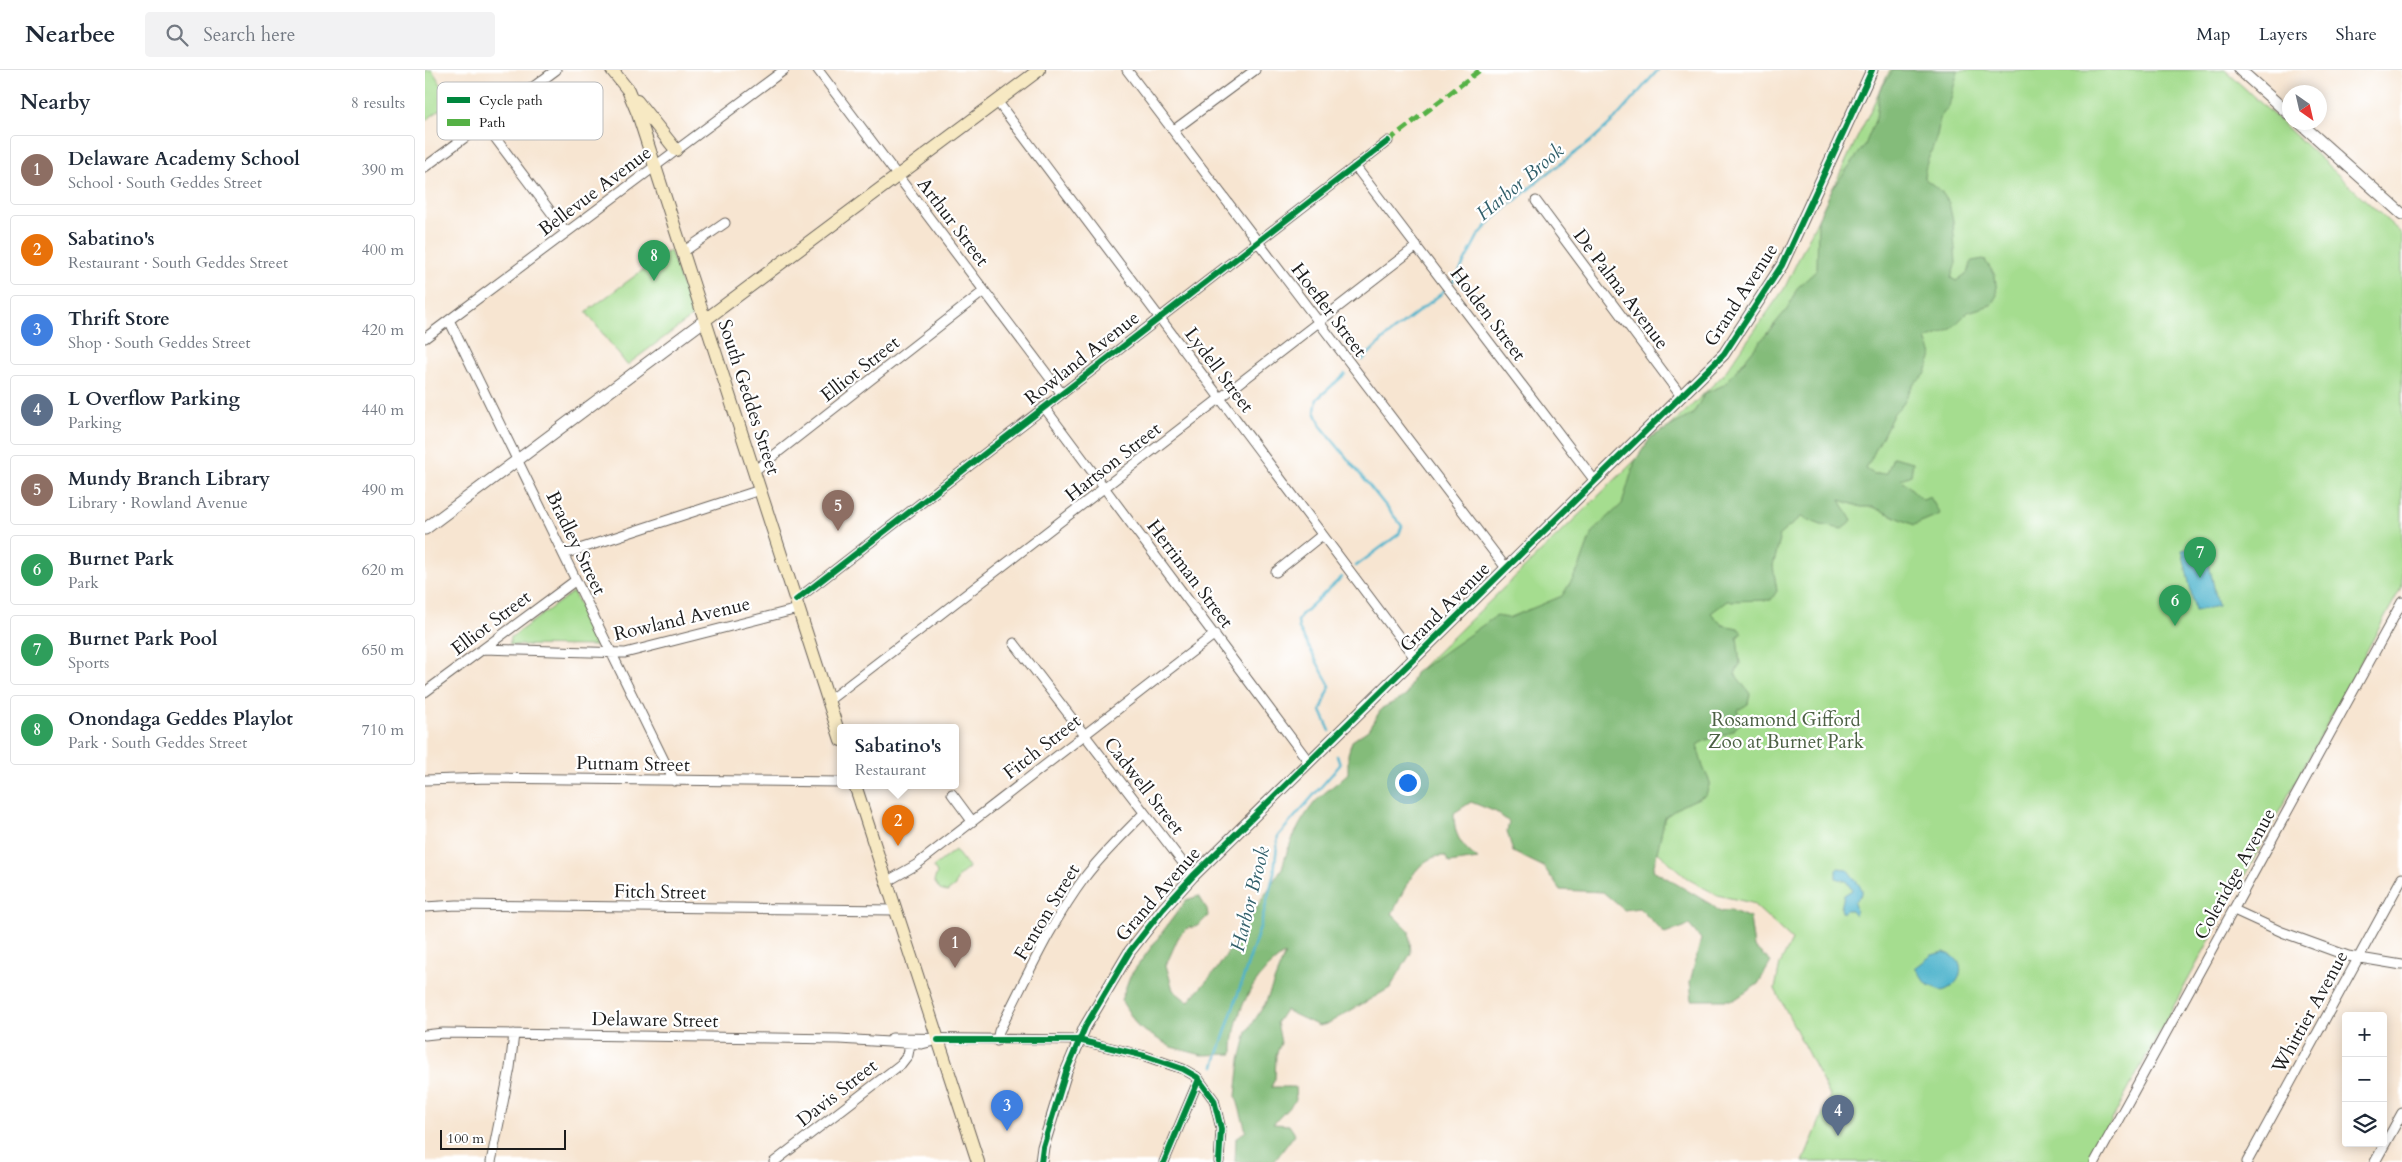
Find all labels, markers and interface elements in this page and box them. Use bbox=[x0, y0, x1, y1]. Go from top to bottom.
search box bbox=[145, 12, 495, 57]
text: Nearbee bbox=[25, 18, 115, 51]
icon: search bbox=[163, 21, 191, 49]
text: Search here bbox=[203, 22, 295, 48]
text: Map bbox=[2196, 22, 2231, 47]
text: Layers bbox=[2259, 22, 2308, 47]
text: Share bbox=[2336, 22, 2377, 47]
legend bbox=[437, 82, 603, 140]
north arrow bbox=[2282, 85, 2327, 130]
text: Nearby bbox=[20, 88, 91, 117]
text: Cycle path bbox=[479, 91, 543, 110]
text: 8 results bbox=[351, 92, 405, 114]
text: Path bbox=[479, 113, 506, 132]
water label: Harbor Brook bbox=[1470, 137, 1570, 227]
street label: Bellevue Avenue bbox=[533, 140, 657, 242]
text: Delaware Academy School bbox=[68, 146, 300, 172]
text: 1 bbox=[33, 159, 41, 181]
text: 390 m bbox=[362, 159, 404, 181]
text: School · South Geddes Street bbox=[68, 172, 262, 194]
street label: Arthur Street bbox=[911, 172, 995, 272]
street label: De Palma Avenue bbox=[1567, 223, 1675, 355]
text: Sabatino's bbox=[68, 226, 154, 252]
text: 2 bbox=[33, 239, 41, 261]
text: 400 m bbox=[362, 239, 404, 261]
street label: Grand Avenue bbox=[1698, 239, 1784, 351]
pin: 8 bbox=[638, 240, 670, 281]
text: Restaurant · South Geddes Street bbox=[68, 252, 288, 274]
street label: Hoefler Street bbox=[1285, 257, 1373, 363]
street label: Holden Street bbox=[1444, 262, 1532, 366]
street label: Rowland Avenue bbox=[1019, 305, 1145, 411]
text: Thrift Store bbox=[68, 306, 170, 332]
street label: South Geddes Street bbox=[712, 316, 786, 478]
text: 3 bbox=[33, 319, 41, 341]
text: 420 m bbox=[362, 319, 404, 341]
street label: Lydell Street bbox=[1178, 322, 1260, 418]
street label: Elliot Street bbox=[815, 330, 905, 408]
text: Shop · South Geddes Street bbox=[68, 332, 251, 354]
text: L Overflow Parking bbox=[68, 386, 240, 412]
text: 4 bbox=[33, 399, 41, 421]
text: 440 m bbox=[362, 399, 404, 421]
text: Parking bbox=[68, 412, 121, 434]
street label: Hartson Street bbox=[1060, 416, 1166, 508]
text: Mundy Branch Library bbox=[68, 466, 270, 492]
text: 5 bbox=[33, 479, 41, 501]
text: 490 m bbox=[362, 479, 404, 501]
street label: Bradley Street bbox=[540, 487, 612, 599]
pin: 5 bbox=[822, 490, 854, 531]
text: Library · Rowland Avenue bbox=[68, 492, 248, 514]
street label: Herriman Street bbox=[1141, 514, 1239, 634]
pin: 7 bbox=[2184, 537, 2216, 578]
text: Burnet Park bbox=[68, 546, 174, 572]
street label: Grand Avenue bbox=[1394, 556, 1496, 658]
text: 6 bbox=[33, 559, 41, 581]
text: 620 m bbox=[362, 559, 404, 581]
text: Park bbox=[68, 572, 99, 594]
street label: Elliot Street bbox=[446, 584, 536, 662]
pin: 6 bbox=[2159, 585, 2191, 626]
street label: Rowland Avenue bbox=[611, 591, 753, 647]
text: Burnet Park Pool bbox=[68, 626, 217, 652]
text: 7 bbox=[33, 639, 41, 661]
text: 650 m bbox=[362, 639, 404, 661]
text: Sports bbox=[68, 652, 109, 674]
text: Onondaga Geddes Playlot bbox=[68, 706, 293, 732]
park label: Rosamond Gifford Zoo at Burnet Park bbox=[1708, 707, 1865, 755]
street label: Fitch Street bbox=[998, 708, 1086, 786]
text: 8 bbox=[33, 719, 41, 741]
text: 710 m bbox=[362, 719, 404, 741]
popup bbox=[837, 724, 959, 789]
text: Park · South Geddes Street bbox=[68, 732, 247, 754]
street label: Cadwell Street bbox=[1098, 732, 1190, 840]
text: Sabatino's bbox=[855, 733, 941, 759]
street label: Putnam Street bbox=[576, 750, 690, 778]
text: Restaurant bbox=[855, 759, 926, 781]
your location bbox=[1395, 770, 1421, 796]
street label: Coleridge Avenue bbox=[2188, 804, 2282, 944]
pin: 2 bbox=[882, 805, 914, 846]
street label: Grand Avenue bbox=[1110, 841, 1206, 947]
water label: Harbor Brook bbox=[1224, 843, 1276, 954]
street label: Fenton Street bbox=[1008, 859, 1086, 965]
street label: Fitch Street bbox=[614, 878, 706, 906]
pin: 1 bbox=[939, 927, 971, 968]
street label: Whittier Avenue bbox=[2265, 946, 2354, 1079]
street label: Delaware Street bbox=[591, 1006, 719, 1034]
map controls bbox=[2342, 1012, 2387, 1147]
button: + bbox=[2342, 1012, 2387, 1057]
street label: Davis Street bbox=[791, 1053, 883, 1133]
button: − bbox=[2342, 1057, 2387, 1102]
pin: 3 bbox=[991, 1090, 1023, 1131]
pin: 4 bbox=[1822, 1095, 1854, 1136]
button: layers bbox=[2342, 1102, 2387, 1147]
scale bar bbox=[440, 1127, 566, 1150]
text: 100 m bbox=[447, 1129, 484, 1148]

